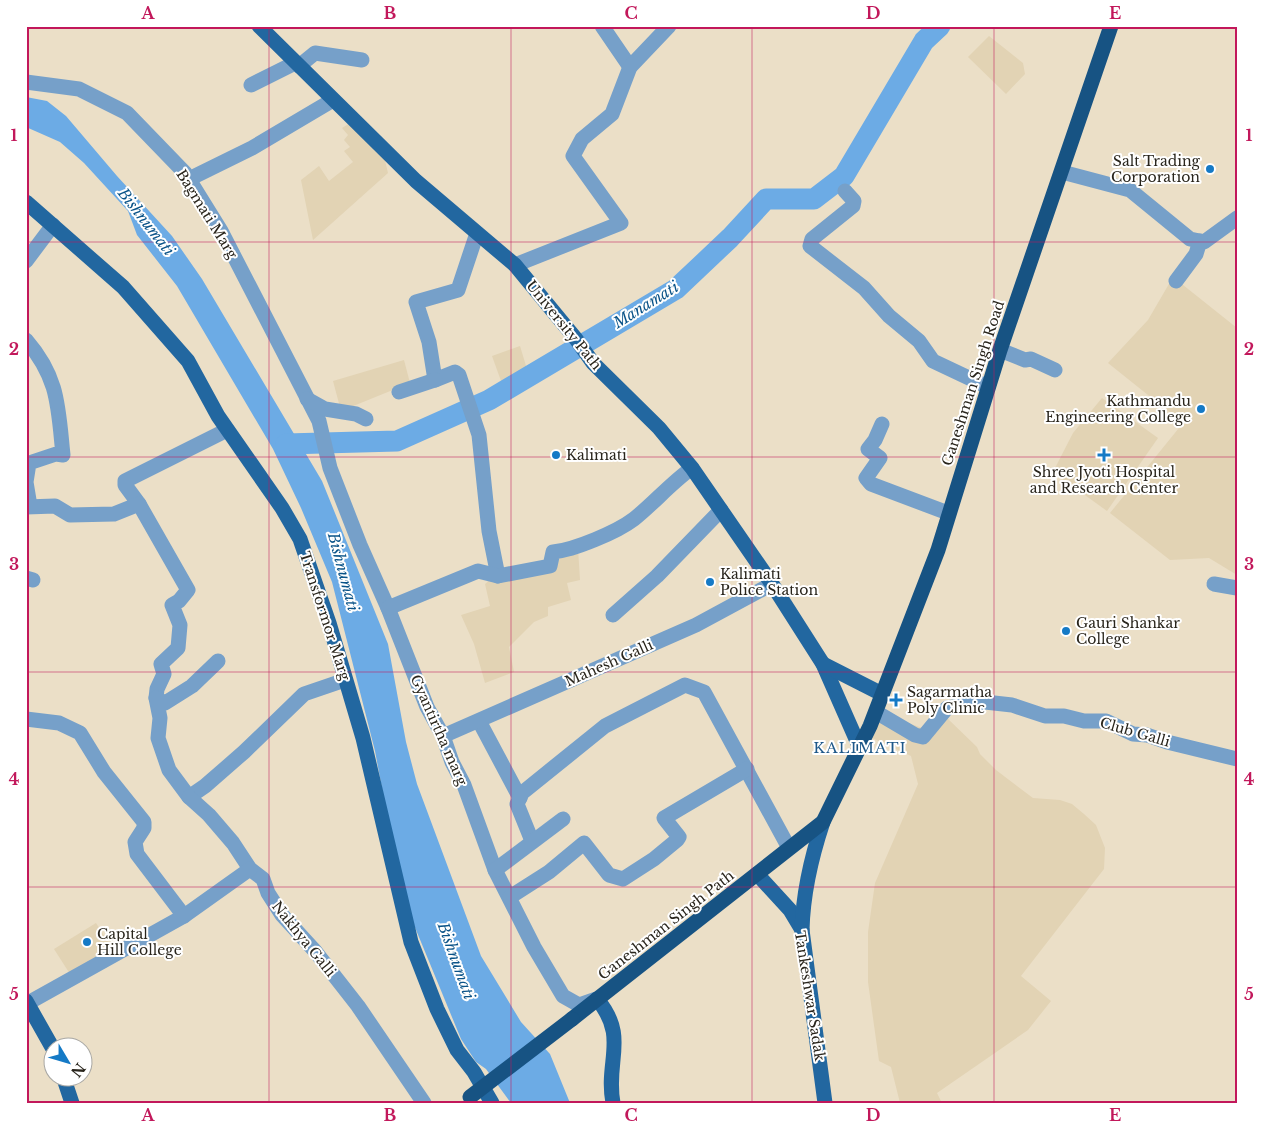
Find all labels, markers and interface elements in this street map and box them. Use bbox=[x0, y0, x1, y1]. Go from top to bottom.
text: A bbox=[141, 3, 156, 23]
text: B bbox=[384, 3, 397, 23]
text: C bbox=[624, 3, 638, 23]
text: D bbox=[866, 3, 880, 23]
text: E bbox=[1109, 3, 1121, 23]
text: 1 bbox=[11, 125, 18, 145]
text: 1 bbox=[1246, 125, 1253, 145]
place label: Salt Trading Corporation bbox=[1111, 152, 1201, 186]
marker: Salt Trading Corporation bbox=[1204, 163, 1216, 175]
street label: Bagmati Marg bbox=[172, 166, 242, 262]
water label: Bishnumati bbox=[113, 183, 179, 260]
street label: University Path bbox=[522, 277, 606, 374]
water label: Manamati bbox=[609, 277, 683, 333]
street label: Ganeshman Singh Road bbox=[938, 298, 1008, 468]
text: 2 bbox=[9, 339, 19, 359]
text: 2 bbox=[1244, 339, 1254, 359]
place label: Kathmandu Engineering College bbox=[1045, 392, 1192, 426]
marker: Kathmandu Engineering College bbox=[1195, 403, 1207, 415]
place label: Kalimati bbox=[566, 446, 627, 464]
marker: Shree Jyoti Hospital and Research Center bbox=[1097, 448, 1111, 462]
marker: Kalimati bbox=[550, 449, 562, 461]
place label: Shree Jyoti Hospital and Research Center bbox=[1030, 463, 1179, 497]
water label: Bishnumati bbox=[324, 529, 363, 614]
street label: Transformor Marg bbox=[296, 549, 355, 683]
text: 3 bbox=[9, 554, 19, 574]
text: 3 bbox=[1244, 554, 1254, 574]
place label: Kalimati Police Station bbox=[720, 565, 818, 599]
marker: Kalimati Police Station bbox=[704, 576, 716, 588]
place label: Gauri Shankar College bbox=[1076, 614, 1180, 648]
marker: Gauri Shankar College bbox=[1060, 625, 1072, 637]
street label: Mahesh Galli bbox=[562, 635, 656, 690]
street label: Gyantirtha marg bbox=[407, 672, 472, 789]
place label: Sagarmatha Poly Clinic bbox=[907, 683, 992, 717]
marker: Sagarmatha Poly Clinic bbox=[889, 693, 903, 707]
street label: Club Galli bbox=[1098, 713, 1172, 751]
district label: KALIMATI bbox=[813, 738, 907, 757]
text: 4 bbox=[9, 769, 19, 789]
text: 4 bbox=[1244, 769, 1254, 789]
street label: Ganeshman Singh Path bbox=[594, 866, 738, 984]
street label: Nakhya Galli bbox=[268, 898, 340, 981]
water label: Bishnumati bbox=[433, 919, 479, 1003]
place label: Capital Hill College bbox=[97, 925, 182, 959]
street label: Tankeshwar Sadak bbox=[791, 930, 829, 1063]
marker: Capital Hill College bbox=[81, 936, 93, 948]
text: 5 bbox=[9, 984, 19, 1004]
text: 5 bbox=[1244, 984, 1254, 1004]
north arrow bbox=[42, 1036, 92, 1086]
text: N bbox=[67, 1059, 89, 1081]
text: A bbox=[141, 1105, 156, 1125]
text: B bbox=[384, 1105, 397, 1125]
text: C bbox=[624, 1105, 638, 1125]
text: D bbox=[866, 1105, 880, 1125]
text: E bbox=[1109, 1105, 1121, 1125]

